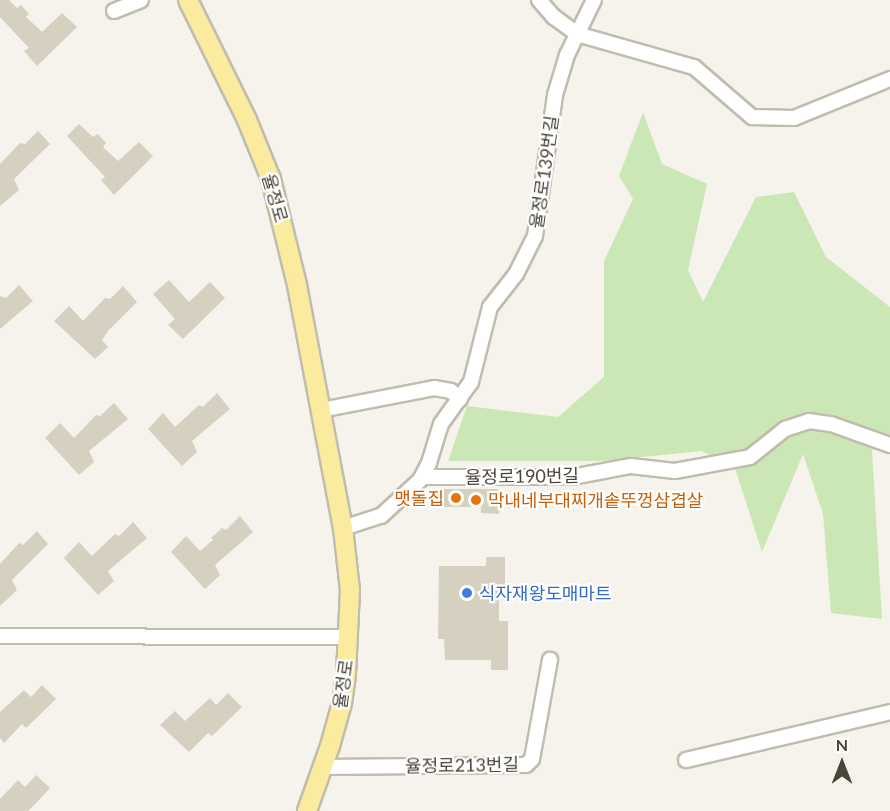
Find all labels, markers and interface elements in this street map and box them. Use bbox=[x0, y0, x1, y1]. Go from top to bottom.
street label: 율정로139번길 bbox=[525, 114, 563, 230]
street label: 율정로 bbox=[258, 171, 292, 225]
street label: 율정로190번길 bbox=[465, 464, 579, 488]
place label: 맷돌집 bbox=[394, 487, 444, 509]
place label: 막내네부대찌개솥뚜껑삼겹살 bbox=[488, 489, 703, 511]
marker: 맷돌집 bbox=[449, 491, 463, 505]
marker: 막내네부대찌개솥뚜껑삼겹살 bbox=[469, 493, 483, 507]
place label: 식자재왕도매마트 bbox=[479, 582, 611, 604]
marker: 식자재왕도매마트 bbox=[460, 586, 474, 600]
street label: 율정로 bbox=[329, 658, 357, 710]
north arrow bbox=[812, 733, 872, 793]
text: N bbox=[836, 735, 848, 754]
street label: 율정로213번길 bbox=[405, 753, 519, 777]

